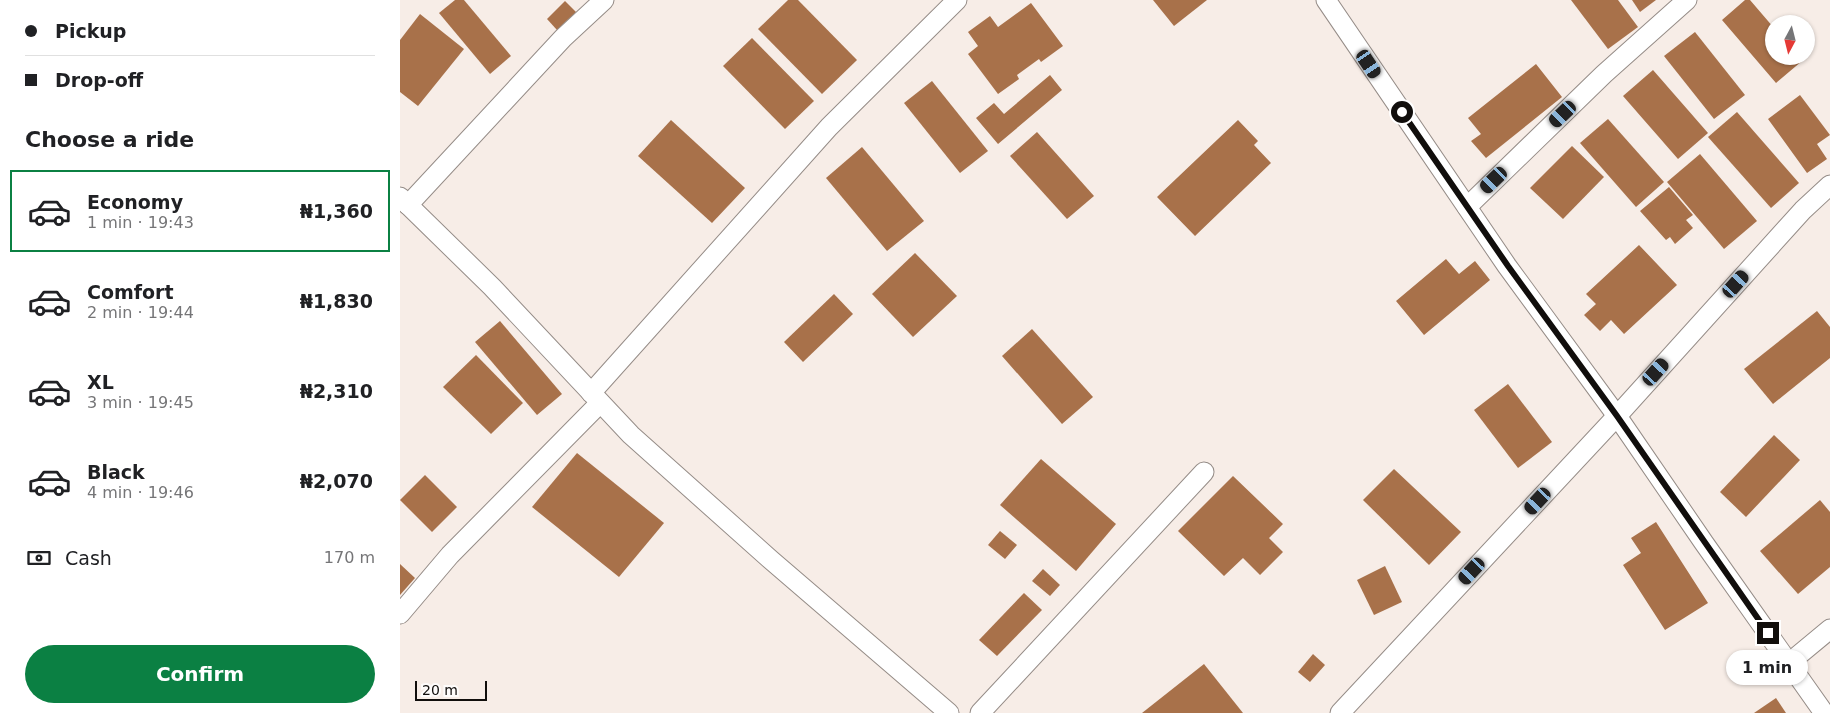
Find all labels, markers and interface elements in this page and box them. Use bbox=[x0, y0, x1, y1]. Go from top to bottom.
north arrow bbox=[1765, 15, 1815, 65]
map controls bbox=[1765, 15, 1815, 65]
text: Pickup bbox=[55, 20, 126, 42]
car bbox=[1354, 47, 1383, 81]
text: Drop-off bbox=[55, 69, 143, 91]
car bbox=[1547, 98, 1579, 130]
route start bbox=[1391, 101, 1413, 123]
text: Choose a ride bbox=[25, 127, 194, 152]
car bbox=[1478, 164, 1510, 196]
icon: car bbox=[27, 189, 72, 234]
text: Economy bbox=[87, 191, 183, 213]
text: ₦1,360 bbox=[300, 200, 373, 222]
text: 1 min · 19:43 bbox=[87, 213, 194, 232]
car bbox=[1720, 268, 1751, 300]
icon: car bbox=[27, 279, 72, 324]
text: Comfort bbox=[87, 281, 174, 303]
text: ₦1,830 bbox=[300, 290, 373, 312]
text: 2 min · 19:44 bbox=[87, 303, 194, 322]
car bbox=[1640, 356, 1671, 388]
icon: car bbox=[27, 369, 72, 414]
text: XL bbox=[87, 371, 114, 393]
text: ₦2,310 bbox=[300, 380, 373, 402]
text: 3 min · 19:45 bbox=[87, 393, 194, 412]
icon: car bbox=[27, 459, 72, 504]
text: Black bbox=[87, 461, 145, 483]
text: ₦2,070 bbox=[300, 470, 373, 492]
text: 4 min · 19:46 bbox=[87, 483, 194, 502]
car bbox=[1522, 485, 1553, 517]
icon: cash bbox=[25, 544, 53, 572]
text: Cash bbox=[65, 547, 112, 569]
text: 170 m bbox=[324, 548, 375, 567]
car bbox=[1456, 555, 1487, 587]
route end bbox=[1757, 622, 1779, 644]
button: Confirm bbox=[25, 645, 375, 703]
callout: 1 min bbox=[1727, 650, 1809, 686]
text: 1 min bbox=[1742, 658, 1792, 677]
scale bar bbox=[415, 678, 488, 701]
text: 20 m bbox=[422, 682, 458, 698]

